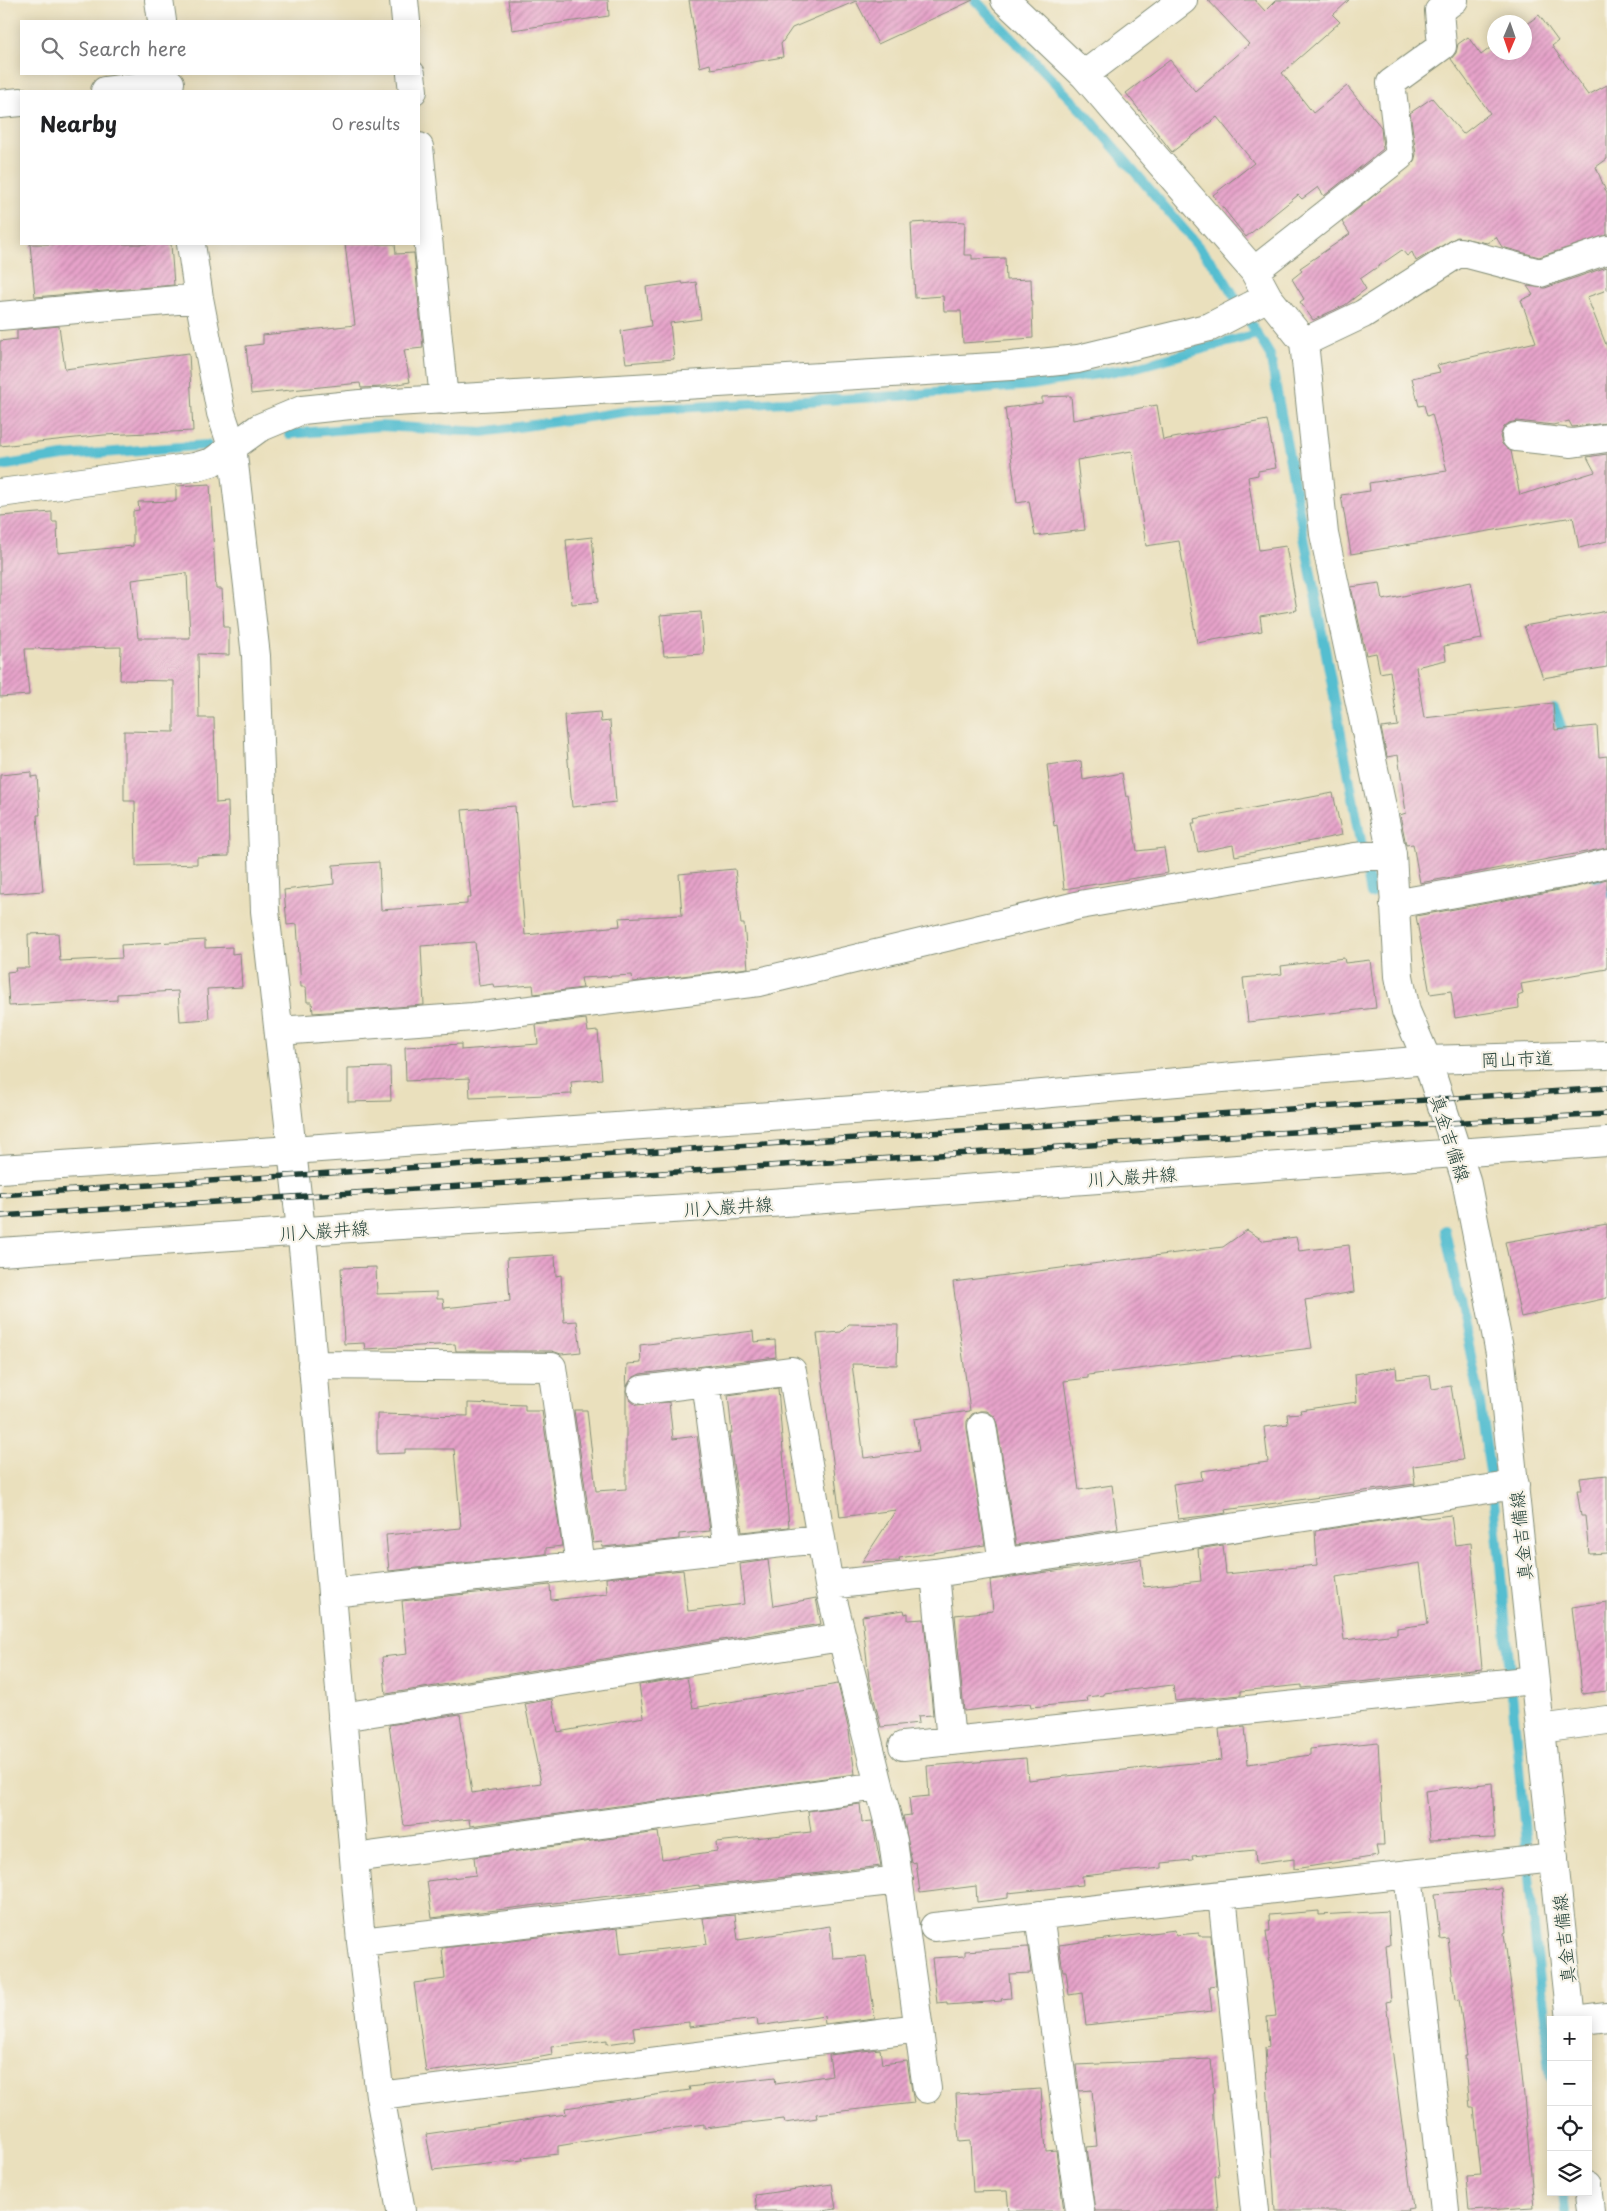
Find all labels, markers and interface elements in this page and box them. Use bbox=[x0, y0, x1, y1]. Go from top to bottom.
north arrow bbox=[1487, 15, 1532, 60]
search box bbox=[20, 20, 420, 75]
icon: search bbox=[38, 34, 66, 62]
text: Search here bbox=[78, 34, 187, 62]
text: Nearby bbox=[40, 107, 117, 139]
text: 0 results bbox=[332, 111, 400, 135]
street label: 岡山市道 bbox=[1481, 1043, 1553, 1073]
street label: 真金吉備線 bbox=[1424, 1091, 1478, 1185]
street label: 川入巌井線 bbox=[1086, 1159, 1178, 1193]
street label: 川入巌井線 bbox=[682, 1189, 774, 1223]
street label: 川入巌井線 bbox=[278, 1213, 370, 1247]
street label: 真金吉備線 bbox=[1502, 1490, 1538, 1582]
street label: 真金吉備線 bbox=[1545, 1893, 1581, 1985]
map controls bbox=[1547, 2016, 1592, 2196]
button: + bbox=[1547, 2016, 1592, 2061]
button: − bbox=[1547, 2061, 1592, 2106]
button: locate bbox=[1547, 2106, 1592, 2151]
button: layers bbox=[1547, 2151, 1592, 2196]

